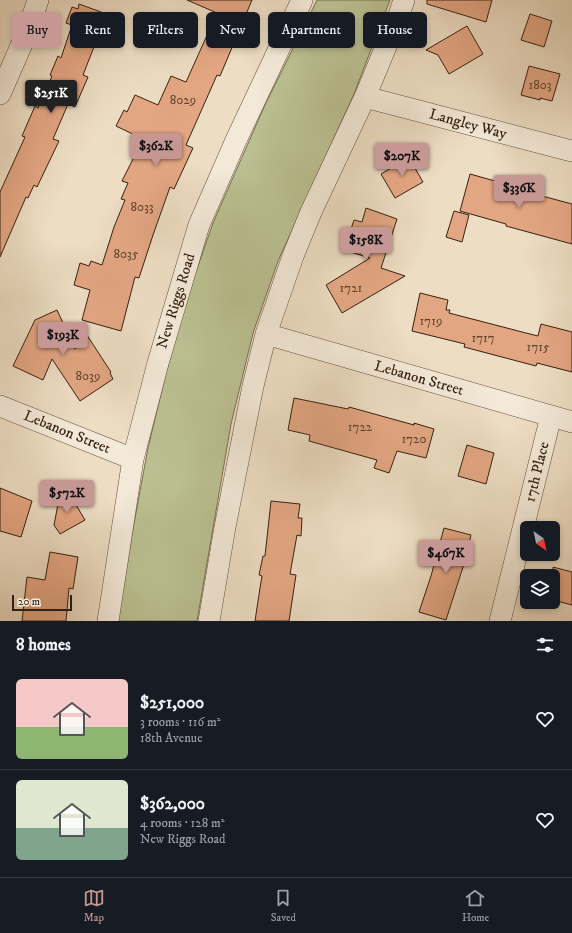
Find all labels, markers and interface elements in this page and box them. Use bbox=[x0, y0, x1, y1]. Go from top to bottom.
chip: Buy bbox=[12, 12, 62, 48]
chip: Rent bbox=[70, 12, 125, 48]
chip: Filters bbox=[133, 12, 198, 48]
chip: New bbox=[206, 12, 260, 48]
chip: Apartment bbox=[268, 12, 355, 48]
chip: House bbox=[363, 12, 427, 48]
house number: 1803 bbox=[528, 77, 552, 93]
pin: $251K bbox=[23, 80, 79, 114]
text: $251K bbox=[34, 85, 68, 101]
house number: 8029 bbox=[170, 92, 196, 108]
street label: Langley Way bbox=[427, 105, 510, 144]
pin: $362K bbox=[128, 133, 184, 167]
text: $362K bbox=[139, 138, 173, 154]
pin: $207K bbox=[374, 143, 430, 177]
text: $207K bbox=[384, 148, 420, 164]
pin: $336K bbox=[491, 175, 547, 209]
text: $336K bbox=[503, 180, 535, 196]
house number: 8033 bbox=[130, 199, 154, 215]
pin: $158K bbox=[338, 227, 394, 261]
text: $158K bbox=[349, 232, 383, 248]
house number: 8035 bbox=[114, 246, 139, 262]
street label: New Riggs Road bbox=[152, 251, 200, 351]
house number: 1721 bbox=[340, 280, 363, 296]
house number: 1719 bbox=[420, 313, 442, 329]
pin: $193K bbox=[35, 322, 91, 356]
text: $193K bbox=[47, 327, 79, 343]
house number: 1717 bbox=[471, 330, 495, 346]
house number: 1715 bbox=[527, 339, 550, 355]
street label: Lebanon Street bbox=[372, 356, 466, 400]
house number: 8039 bbox=[76, 368, 100, 384]
street label: Lebanon Street bbox=[21, 406, 113, 458]
house number: 1722 bbox=[348, 419, 373, 435]
house number: 1720 bbox=[401, 431, 427, 447]
street label: 17th Place bbox=[520, 440, 554, 504]
pin: $572K bbox=[39, 480, 95, 514]
text: $572K bbox=[49, 485, 85, 501]
north arrow bbox=[520, 521, 560, 561]
map controls bbox=[520, 521, 560, 609]
pin: $467K bbox=[418, 540, 474, 574]
text: $467K bbox=[427, 545, 465, 561]
button: layers bbox=[520, 569, 560, 609]
scale bar bbox=[12, 593, 72, 612]
text: 20 m bbox=[18, 595, 40, 609]
text: 8 homes bbox=[16, 634, 71, 656]
icon: filters bbox=[534, 634, 556, 656]
text: $251,000 bbox=[140, 692, 204, 714]
icon: home bbox=[48, 695, 96, 743]
icon: heart bbox=[534, 708, 556, 730]
text: 3 rooms · 116 m² bbox=[140, 714, 221, 730]
text: 18th Avenue bbox=[140, 730, 203, 746]
text: $362,000 bbox=[140, 793, 205, 815]
icon: home bbox=[48, 796, 96, 844]
icon: heart bbox=[534, 809, 556, 831]
text: 4 rooms · 128 m² bbox=[140, 815, 225, 831]
text: New Riggs Road bbox=[140, 831, 226, 847]
tab: Map bbox=[83, 887, 105, 925]
tab: Saved bbox=[271, 887, 296, 925]
tab: Home bbox=[462, 887, 489, 925]

